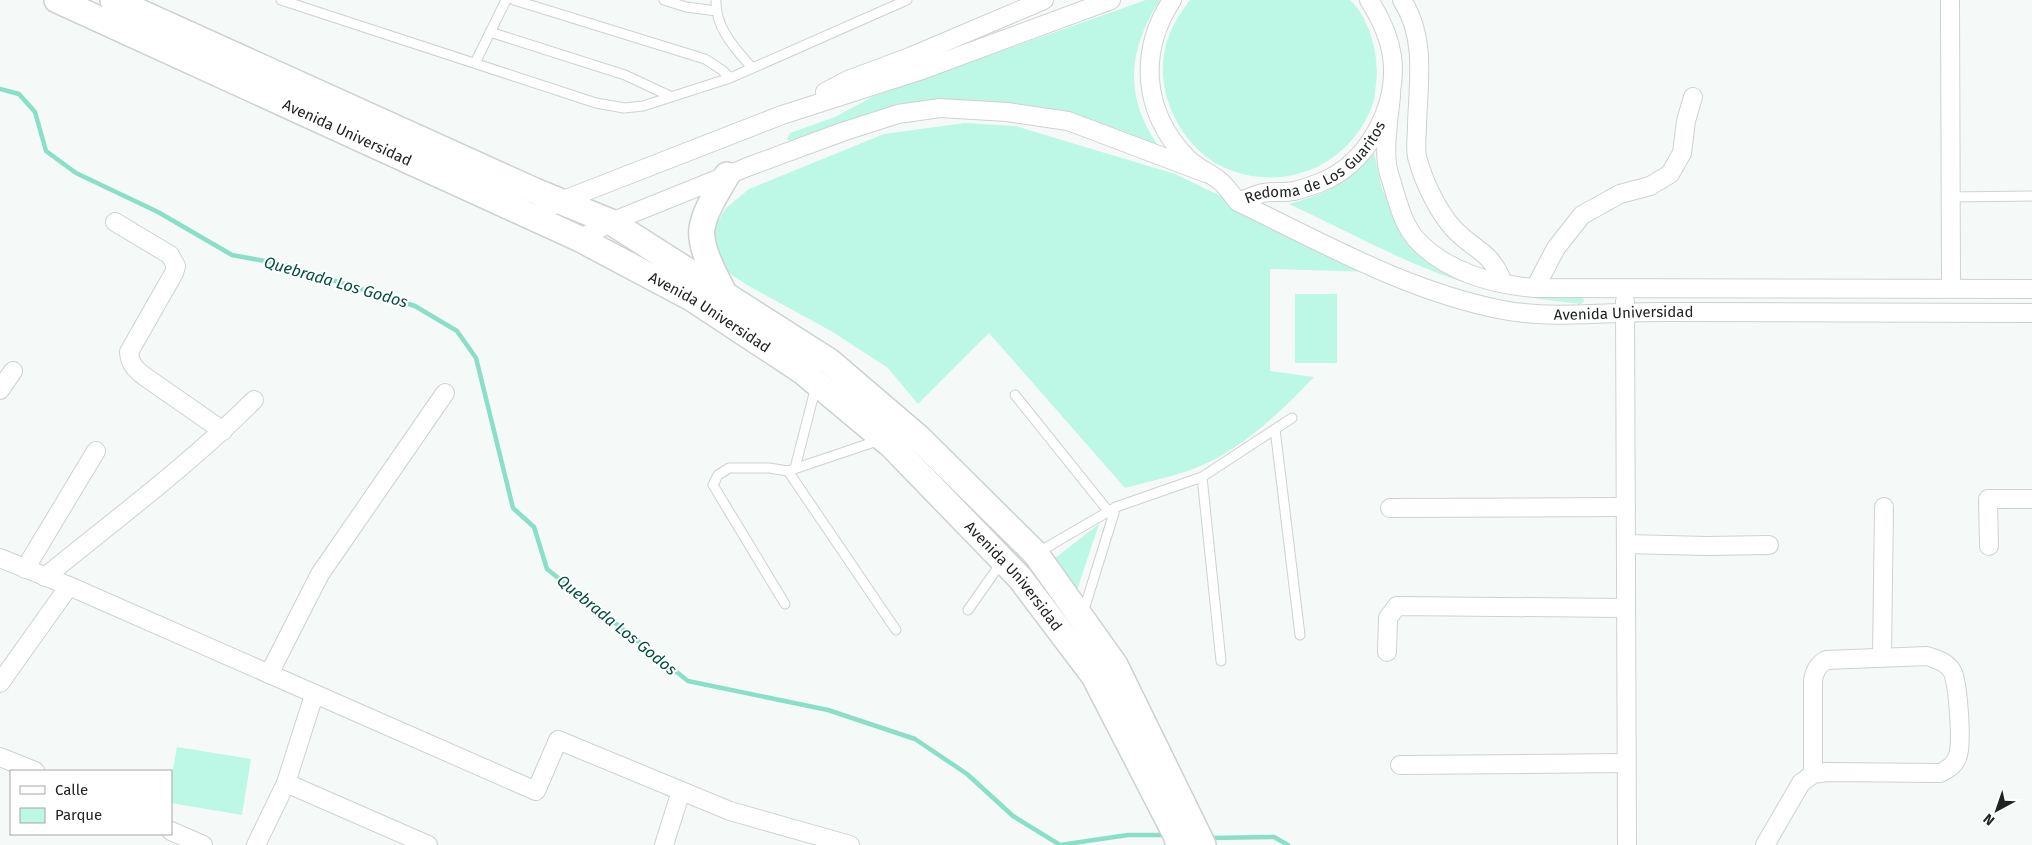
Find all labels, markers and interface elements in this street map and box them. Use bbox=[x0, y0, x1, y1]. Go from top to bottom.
street label: Avenida Universidad bbox=[280, 95, 414, 170]
street label: Redoma de Los Guaritos bbox=[1242, 118, 1389, 208]
water label: Quebrada Los Godos bbox=[262, 252, 410, 312]
street label: Avenida Universidad bbox=[646, 268, 774, 357]
street label: Avenida Universidad bbox=[1554, 303, 1693, 324]
street label: Avenida Universidad bbox=[961, 518, 1066, 635]
water label: Quebrada Los Godos bbox=[553, 571, 681, 679]
legend bbox=[10, 770, 172, 835]
text: Calle bbox=[55, 781, 88, 799]
north arrow bbox=[1972, 785, 2022, 835]
text: Parque bbox=[55, 806, 102, 824]
text: N bbox=[1980, 810, 1998, 829]

